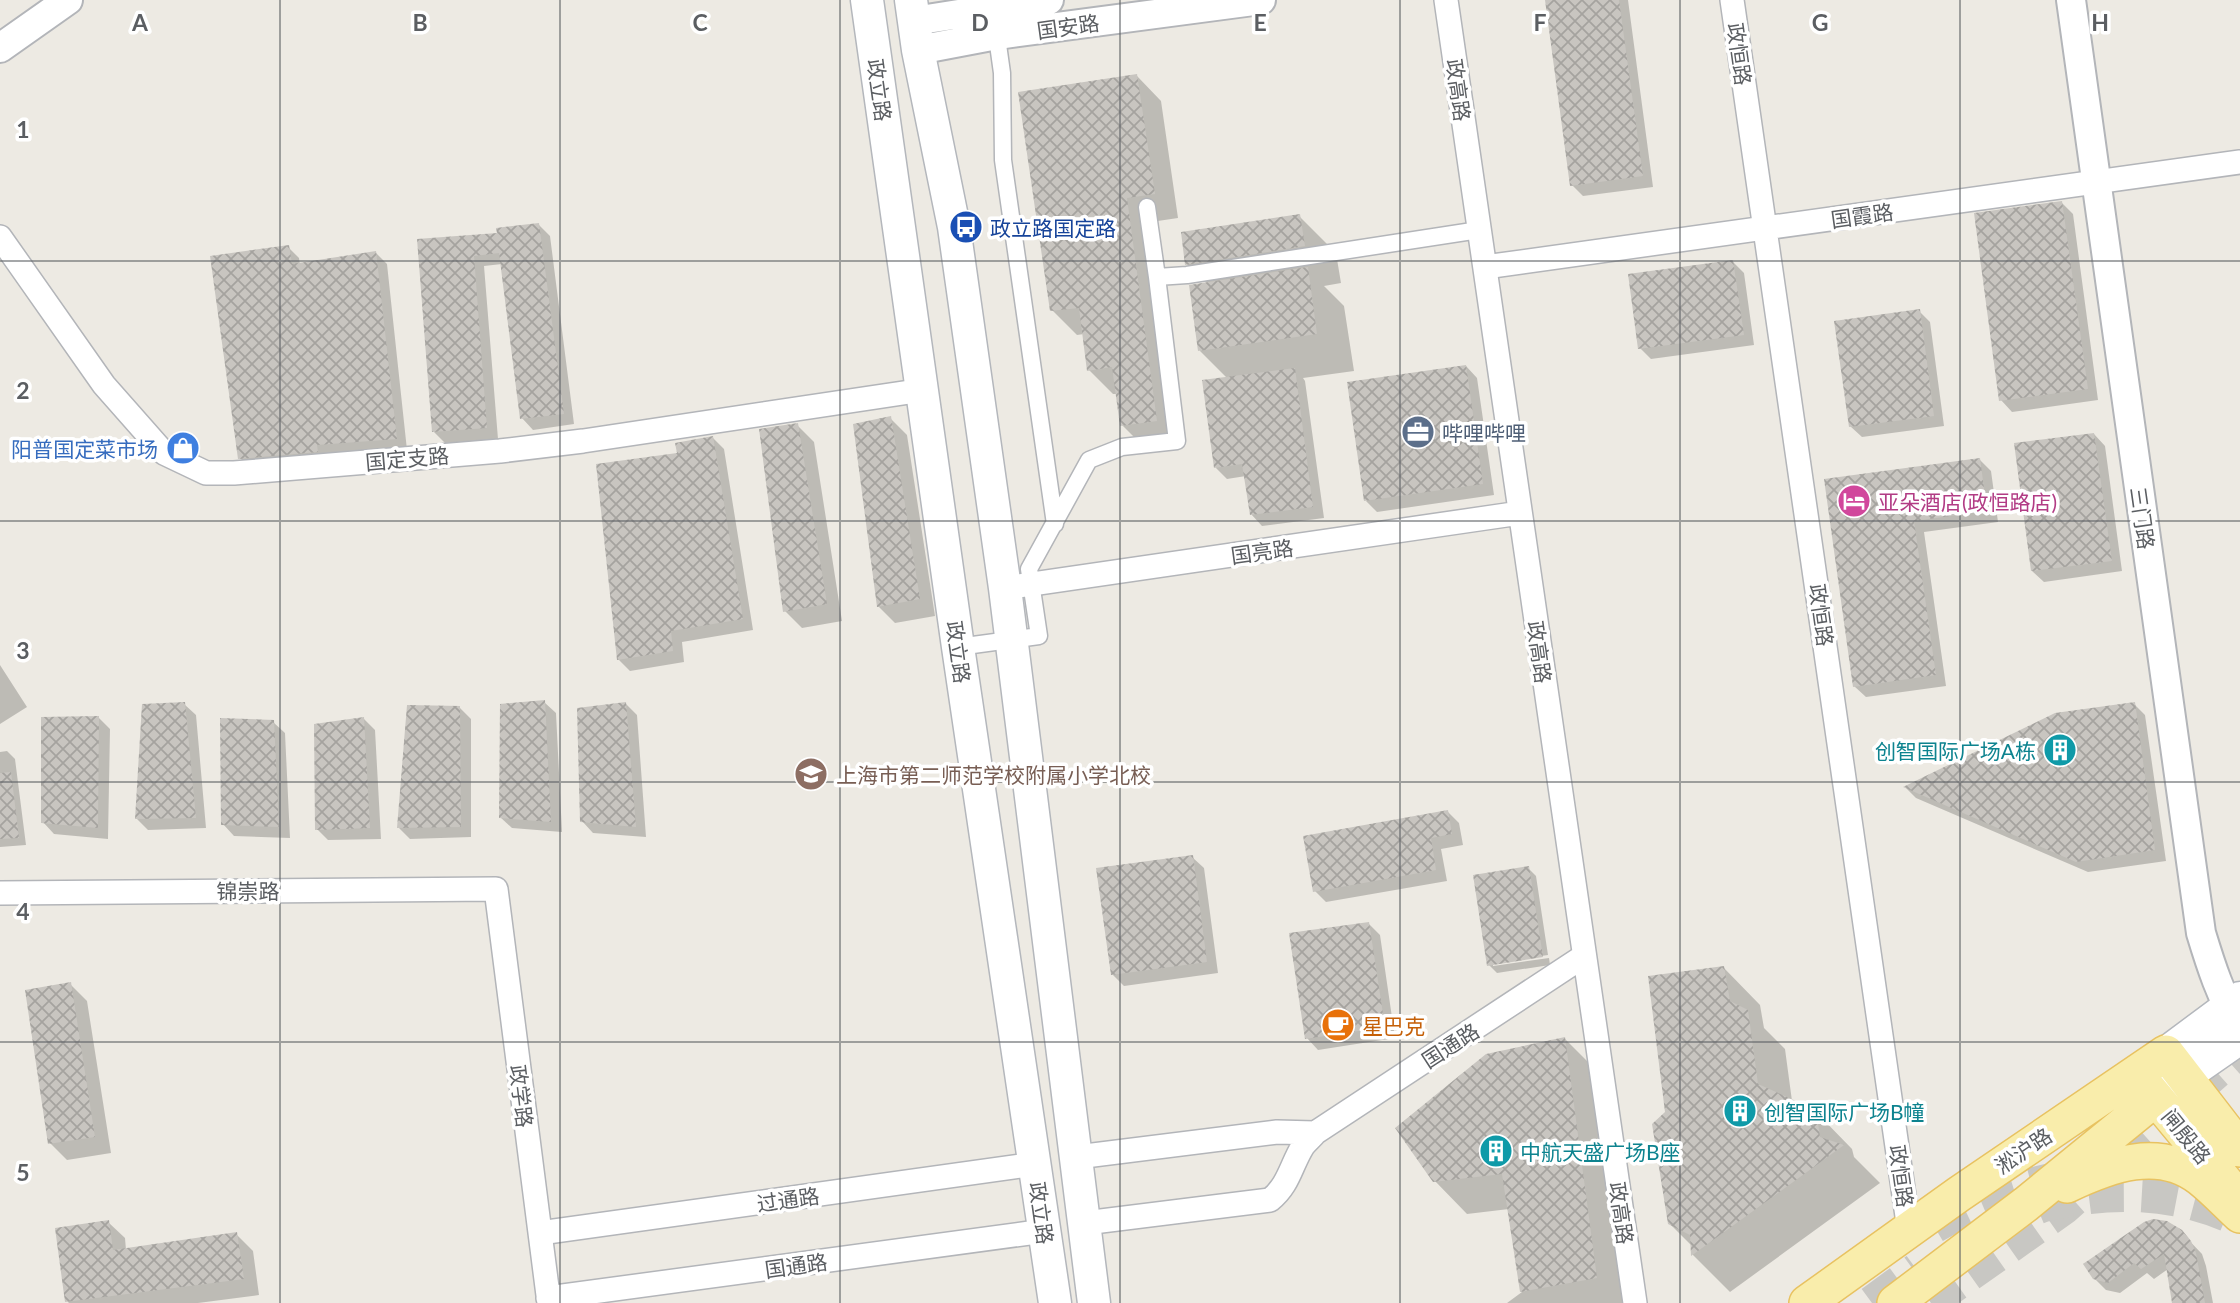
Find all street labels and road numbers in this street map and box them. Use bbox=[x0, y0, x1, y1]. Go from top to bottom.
street label: 国安路 bbox=[1035, 9, 1101, 43]
street label: 政恒路 bbox=[1723, 21, 1757, 87]
street label: 政立路 bbox=[863, 57, 897, 123]
street label: 政高路 bbox=[1442, 57, 1476, 123]
street label: 国霞路 bbox=[1829, 198, 1895, 232]
street label: 国定支路 bbox=[364, 442, 450, 474]
street label: 三门路 bbox=[2126, 485, 2160, 551]
street label: 国亮路 bbox=[1229, 534, 1295, 568]
street label: 政恒路 bbox=[1805, 582, 1839, 648]
street label: 政立路 bbox=[942, 619, 976, 685]
street label: 政高路 bbox=[1523, 619, 1557, 685]
street label: 锦崇路 bbox=[217, 878, 280, 903]
street label: 国通路 bbox=[1417, 1017, 1483, 1073]
street label: 政学路 bbox=[506, 1063, 538, 1129]
street label: 闸殷路 bbox=[2157, 1104, 2217, 1168]
street label: 淞沪路 bbox=[1990, 1122, 2056, 1178]
street label: 政恒路 bbox=[1885, 1143, 1919, 1209]
street label: 政立路 bbox=[1025, 1180, 1059, 1246]
street label: 政高路 bbox=[1605, 1180, 1639, 1246]
street label: 过通路 bbox=[755, 1182, 821, 1216]
street label: 国通路 bbox=[763, 1248, 829, 1282]

